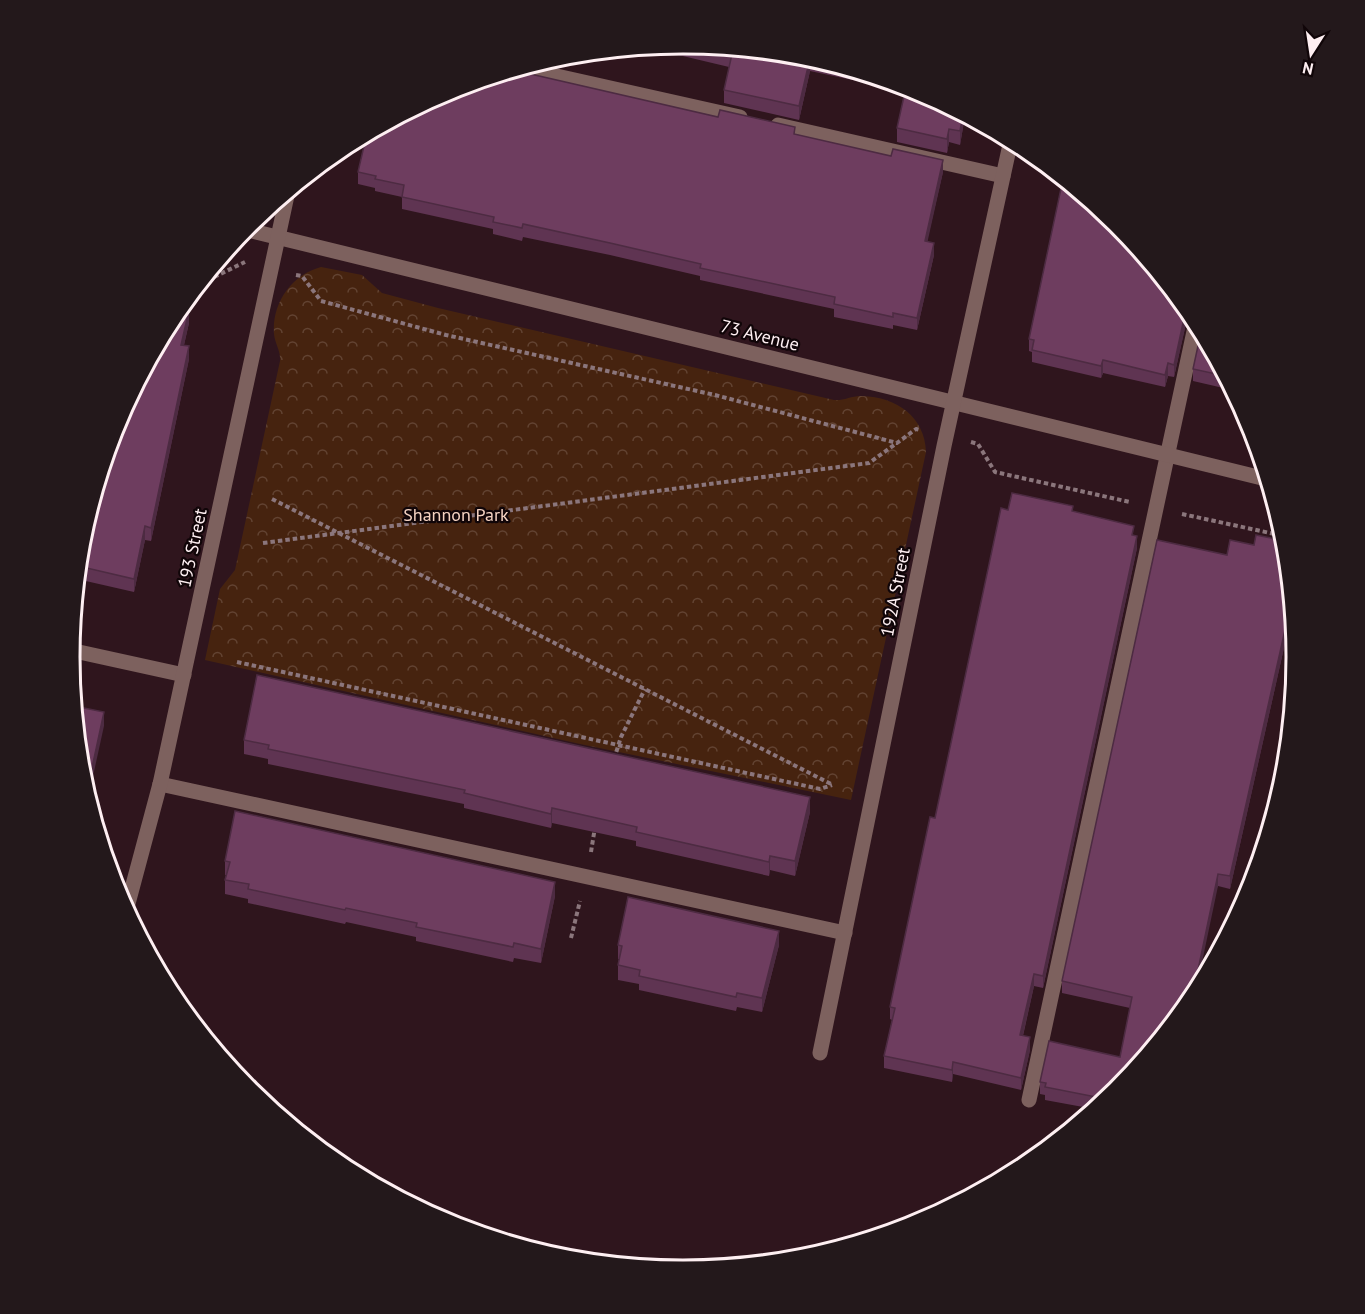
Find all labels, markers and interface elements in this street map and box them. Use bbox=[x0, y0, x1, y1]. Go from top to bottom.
north arrow bbox=[1281, 24, 1341, 84]
text: N bbox=[1301, 58, 1315, 80]
street label: 73 Avenue bbox=[718, 314, 802, 356]
park label: Shannon Park bbox=[403, 503, 509, 526]
street label: 193 Street bbox=[172, 506, 212, 590]
street label: 192A Street bbox=[875, 546, 915, 638]

